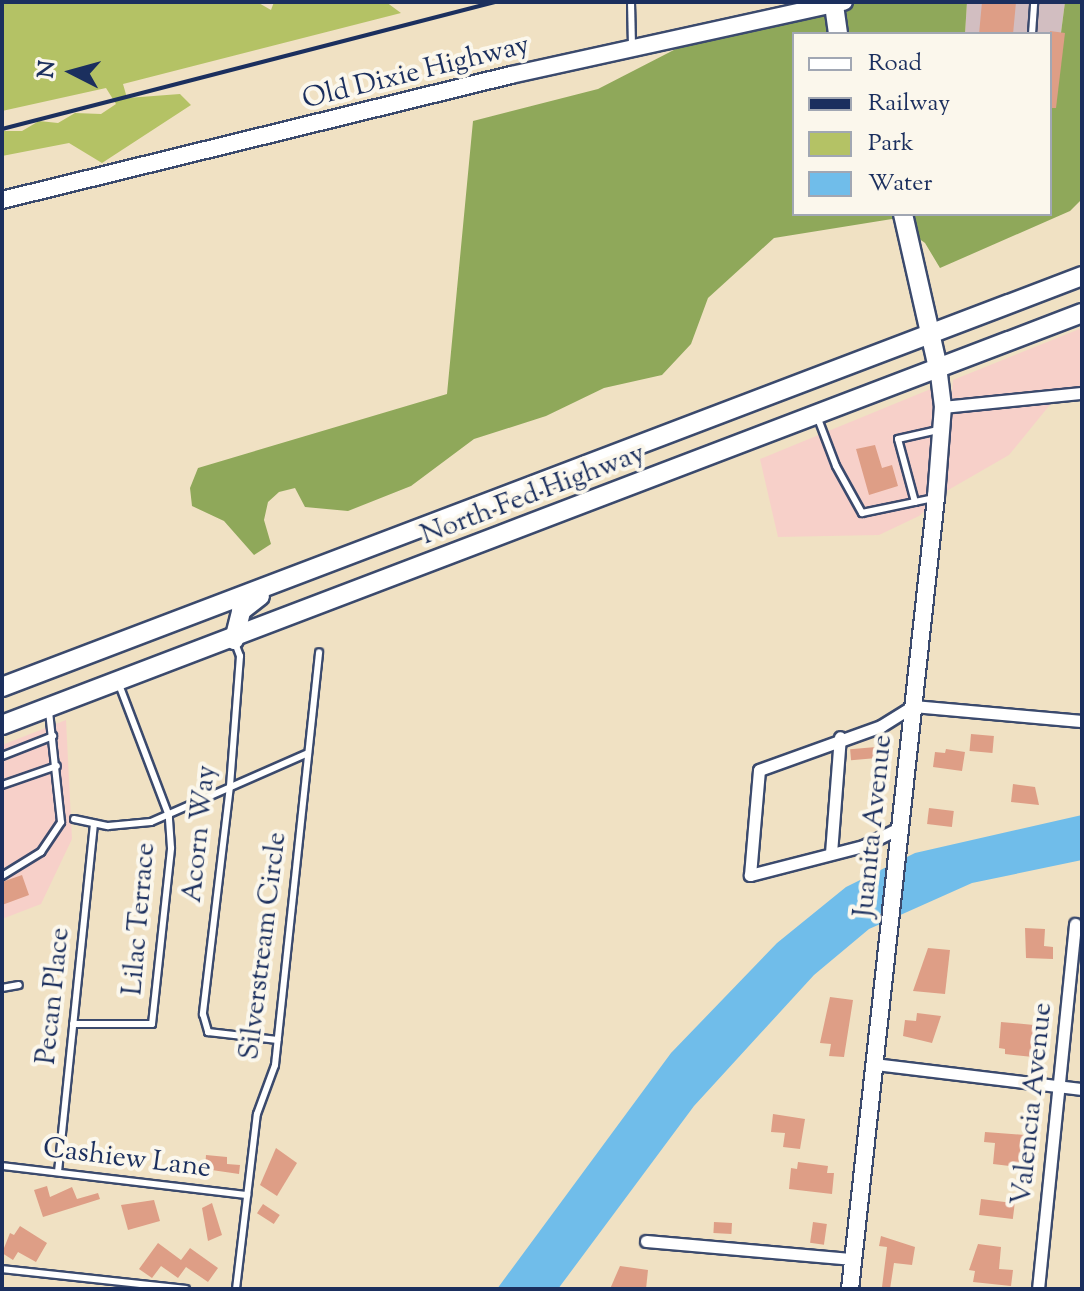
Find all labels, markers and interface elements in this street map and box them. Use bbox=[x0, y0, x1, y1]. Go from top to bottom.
street label: Old Dixie Highway bbox=[299, 29, 533, 117]
north arrow bbox=[32, 32, 112, 112]
legend bbox=[792, 32, 1052, 216]
text: Road bbox=[868, 47, 922, 81]
text: N bbox=[31, 59, 65, 80]
text: Railway bbox=[868, 87, 950, 121]
text: Park bbox=[868, 127, 914, 161]
text: Water bbox=[868, 167, 932, 201]
street label: North Fed Highway bbox=[416, 437, 650, 553]
street label: Juanita Avenue bbox=[848, 733, 900, 919]
street label: Acorn Way bbox=[176, 763, 224, 905]
street label: Silverstream Circle bbox=[233, 830, 295, 1062]
street label: Lilac Terrace bbox=[117, 841, 163, 997]
street label: Pecan Place bbox=[30, 926, 78, 1066]
street label: Valencia Avenue bbox=[1006, 1001, 1060, 1207]
street label: Cashiew Lane bbox=[41, 1132, 213, 1186]

